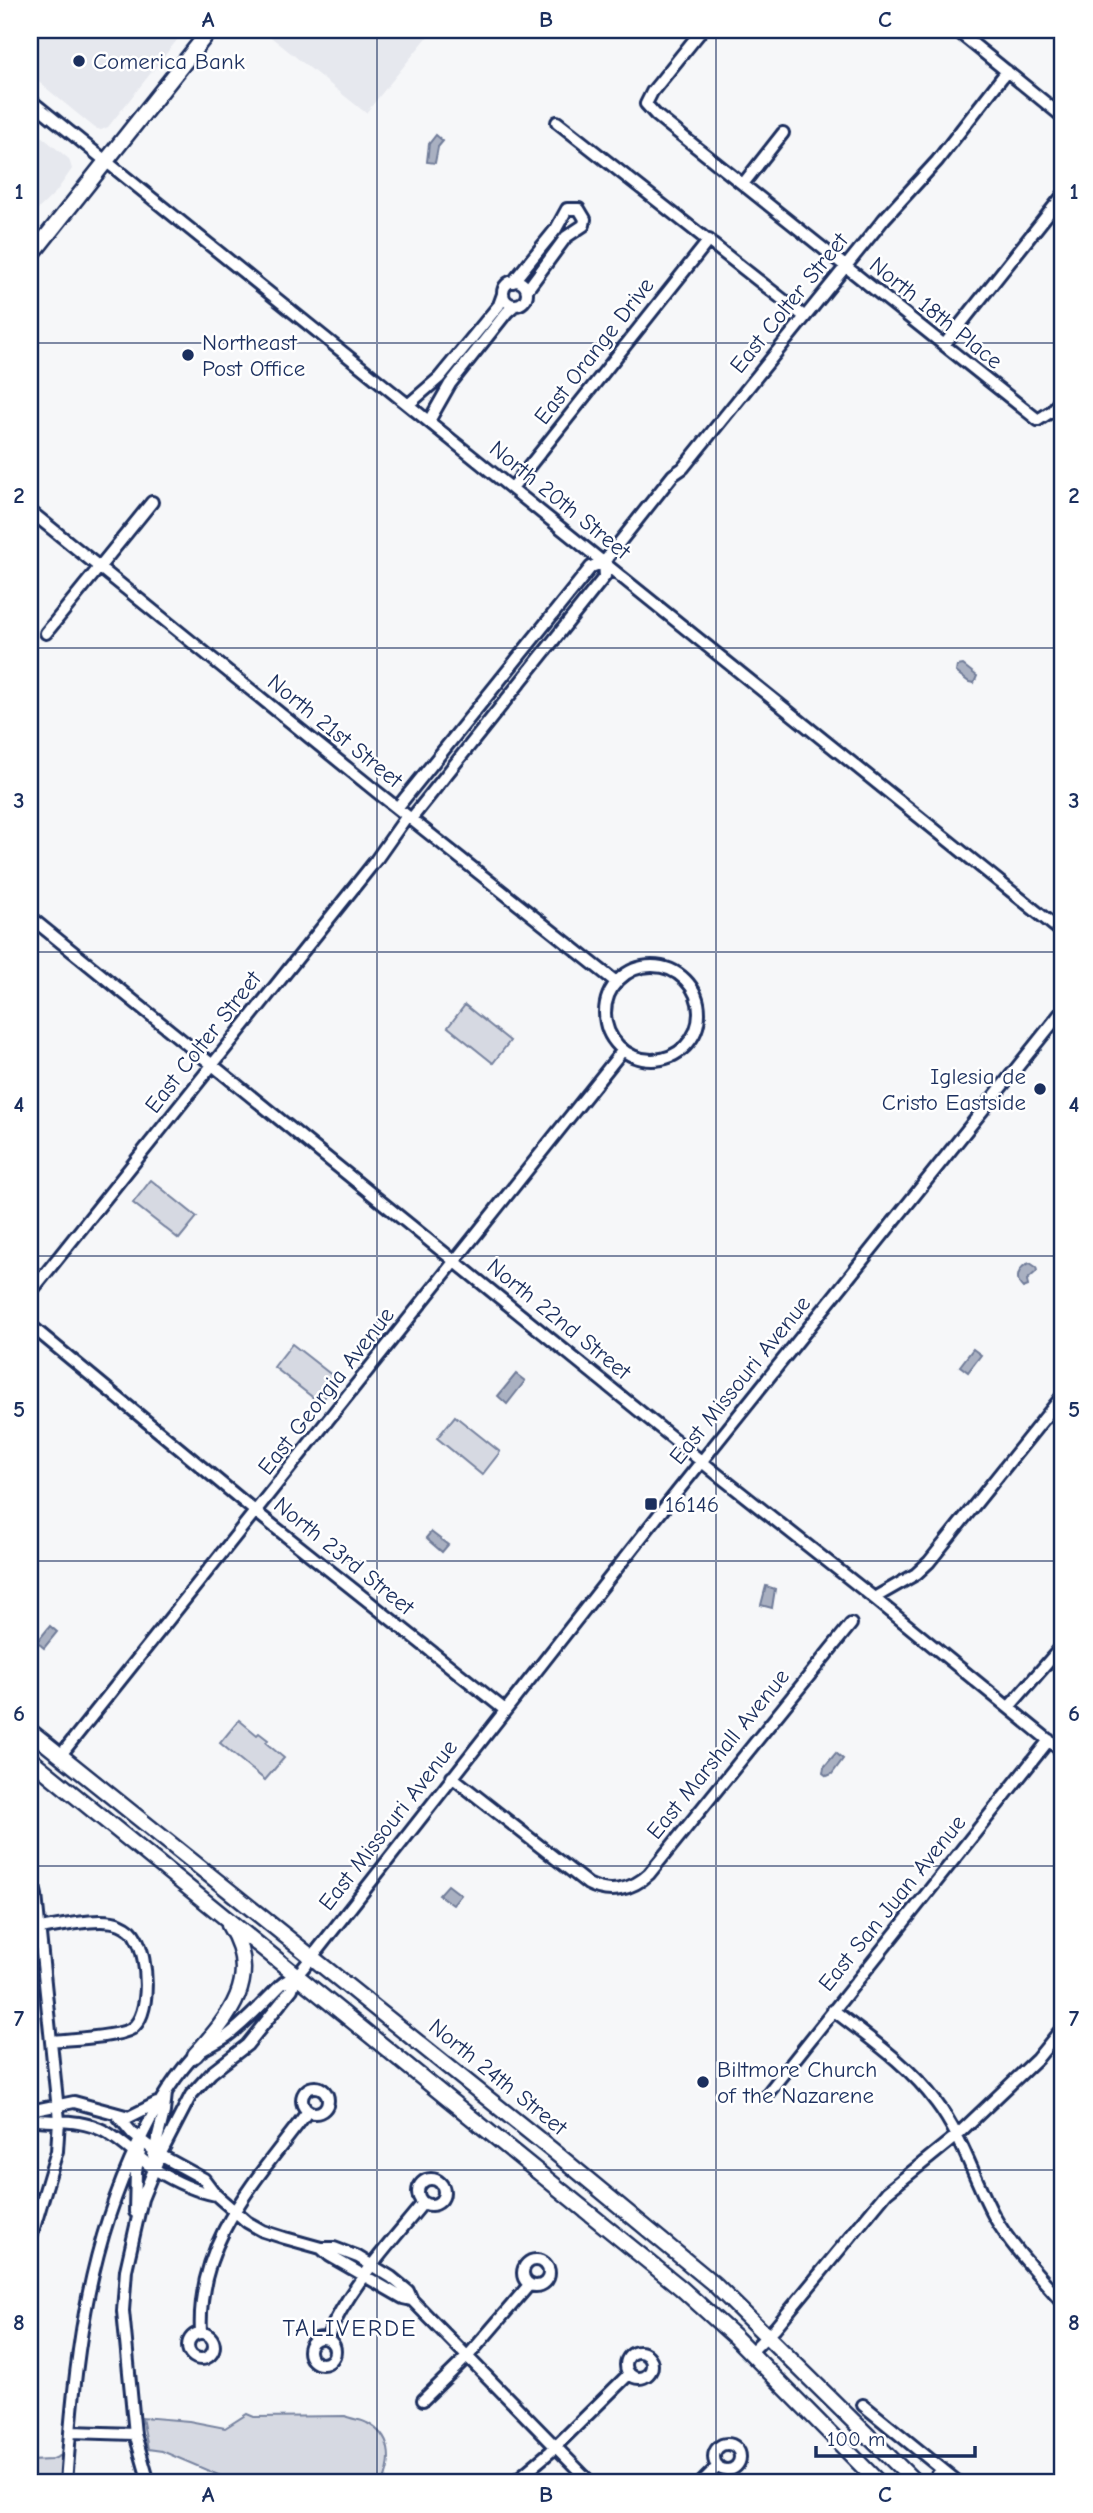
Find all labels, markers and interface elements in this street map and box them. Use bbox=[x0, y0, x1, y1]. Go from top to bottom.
text: A bbox=[202, 6, 215, 33]
text: B bbox=[539, 6, 553, 33]
text: C bbox=[878, 6, 892, 33]
place label: Comerica Bank bbox=[93, 48, 245, 75]
marker: Comerica Bank bbox=[71, 53, 87, 69]
text: 1 bbox=[14, 178, 24, 205]
text: 1 bbox=[1069, 178, 1079, 205]
street label: East Colter Street bbox=[724, 226, 855, 379]
street label: North 18th Place bbox=[864, 251, 1008, 375]
street label: East Orange Drive bbox=[528, 272, 660, 430]
place label: Northeast Post Office bbox=[202, 329, 305, 382]
marker: Northeast Post Office bbox=[180, 347, 196, 363]
street label: North 20th Street bbox=[484, 435, 637, 566]
text: 2 bbox=[13, 482, 25, 509]
text: 2 bbox=[1068, 482, 1080, 509]
street label: North 21st Street bbox=[262, 668, 409, 794]
text: 3 bbox=[13, 787, 25, 814]
text: 3 bbox=[1068, 787, 1080, 814]
street label: East Colter Street bbox=[139, 965, 268, 1118]
place label: Iglesia de Cristo Eastside bbox=[882, 1063, 1026, 1116]
marker: Iglesia de Cristo Eastside bbox=[1032, 1081, 1048, 1097]
text: 4 bbox=[14, 1091, 25, 1118]
text: 4 bbox=[1069, 1091, 1080, 1118]
street label: North 22nd Street bbox=[482, 1253, 637, 1386]
street label: East Missouri Avenue bbox=[664, 1290, 816, 1470]
street label: East Georgia Avenue bbox=[252, 1302, 400, 1480]
text: 5 bbox=[13, 1396, 25, 1423]
text: 5 bbox=[1068, 1396, 1080, 1423]
street label: North 23rd Street bbox=[268, 1491, 421, 1622]
place label: 16146 bbox=[665, 1491, 719, 1518]
marker: 16146 bbox=[643, 1496, 659, 1512]
street label: East Marshall Avenue bbox=[641, 1663, 795, 1845]
text: 6 bbox=[13, 1700, 25, 1727]
text: 6 bbox=[1068, 1700, 1080, 1727]
street label: East Missouri Avenue bbox=[313, 1734, 463, 1916]
street label: East San Juan Avenue bbox=[813, 1809, 971, 1997]
text: 7 bbox=[14, 2005, 25, 2032]
text: 7 bbox=[1069, 2005, 1080, 2032]
street label: North 24th Street bbox=[423, 2013, 574, 2142]
place label: Biltmore Church of the Nazarene bbox=[717, 2056, 877, 2109]
marker: Biltmore Church of the Nazarene bbox=[695, 2074, 711, 2090]
text: 8 bbox=[13, 2309, 25, 2336]
text: 8 bbox=[1068, 2309, 1080, 2336]
district label: TALIVERDE bbox=[283, 2314, 418, 2342]
scale bar bbox=[816, 2415, 976, 2459]
text: 100 m bbox=[827, 2427, 885, 2451]
text: A bbox=[202, 2481, 215, 2508]
text: B bbox=[539, 2481, 553, 2508]
text: C bbox=[878, 2481, 892, 2508]

